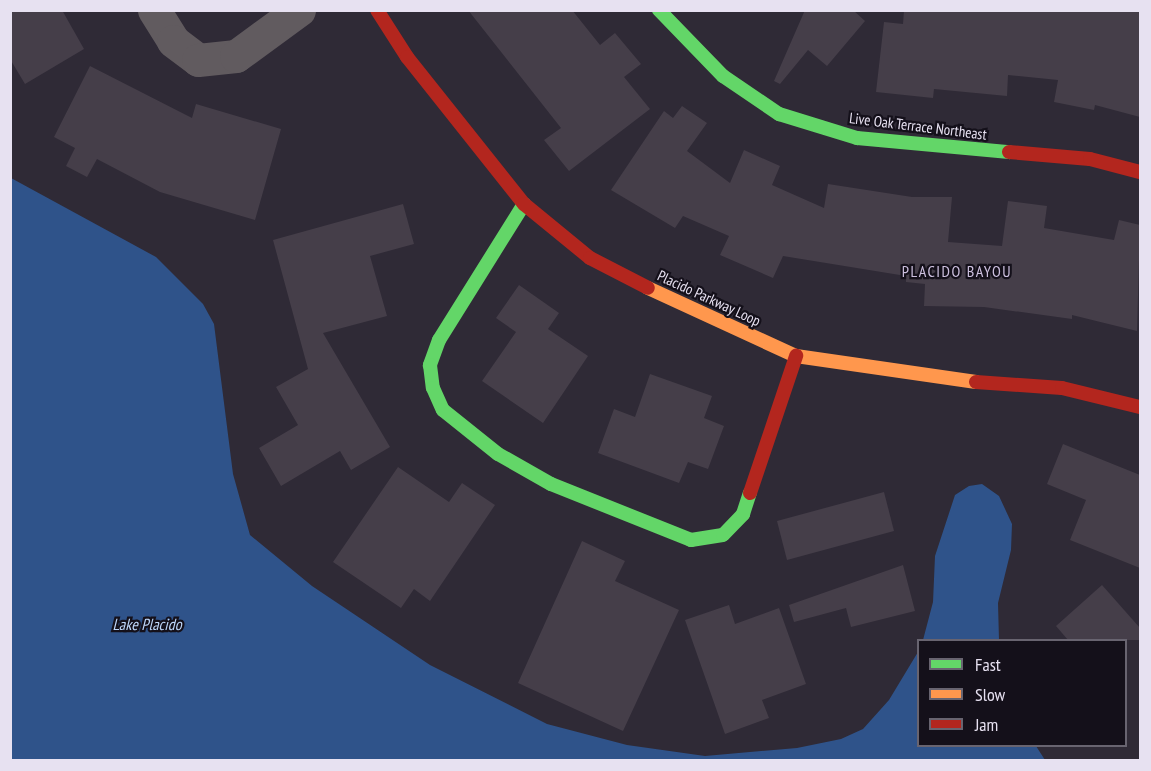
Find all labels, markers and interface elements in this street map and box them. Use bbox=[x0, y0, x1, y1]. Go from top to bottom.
street label: Live Oak Terrace Northeast bbox=[848, 109, 988, 143]
district label: PLACIDO BAYOU bbox=[902, 261, 1012, 281]
street label: Placido Parkway Loop bbox=[654, 266, 764, 330]
water label: Lake Placido bbox=[112, 614, 182, 634]
legend bbox=[917, 639, 1127, 747]
text: Fast bbox=[975, 653, 1001, 676]
text: Slow bbox=[975, 683, 1005, 706]
text: Jam bbox=[975, 713, 998, 736]

